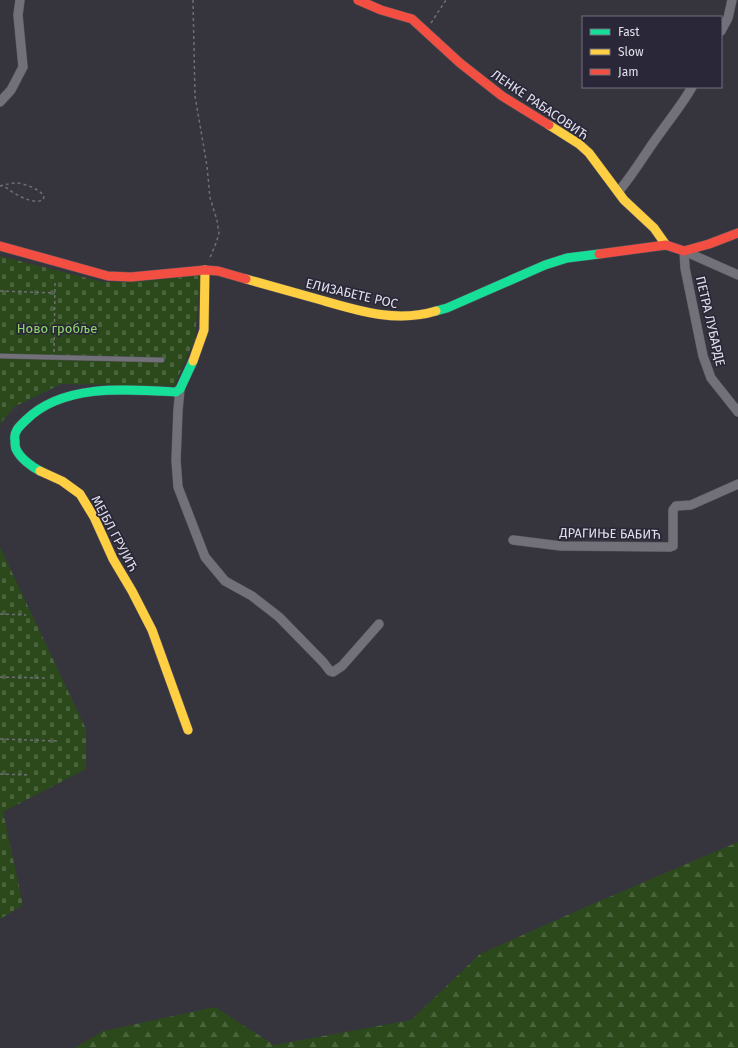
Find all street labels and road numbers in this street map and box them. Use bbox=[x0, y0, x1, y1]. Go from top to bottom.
street label: ЛЕНКЕ РАБАСОВИЋ bbox=[488, 66, 591, 142]
street label: ПЕТРА ЛУБАРДЕ bbox=[693, 274, 728, 368]
street label: ЕЛИЗАБЕТЕ РОС bbox=[304, 276, 400, 312]
street label: МЕЈБЛ ГРУЈИЋ bbox=[88, 493, 141, 574]
street label: ДРАГИЊЕ БАБИЋ bbox=[558, 525, 661, 542]

